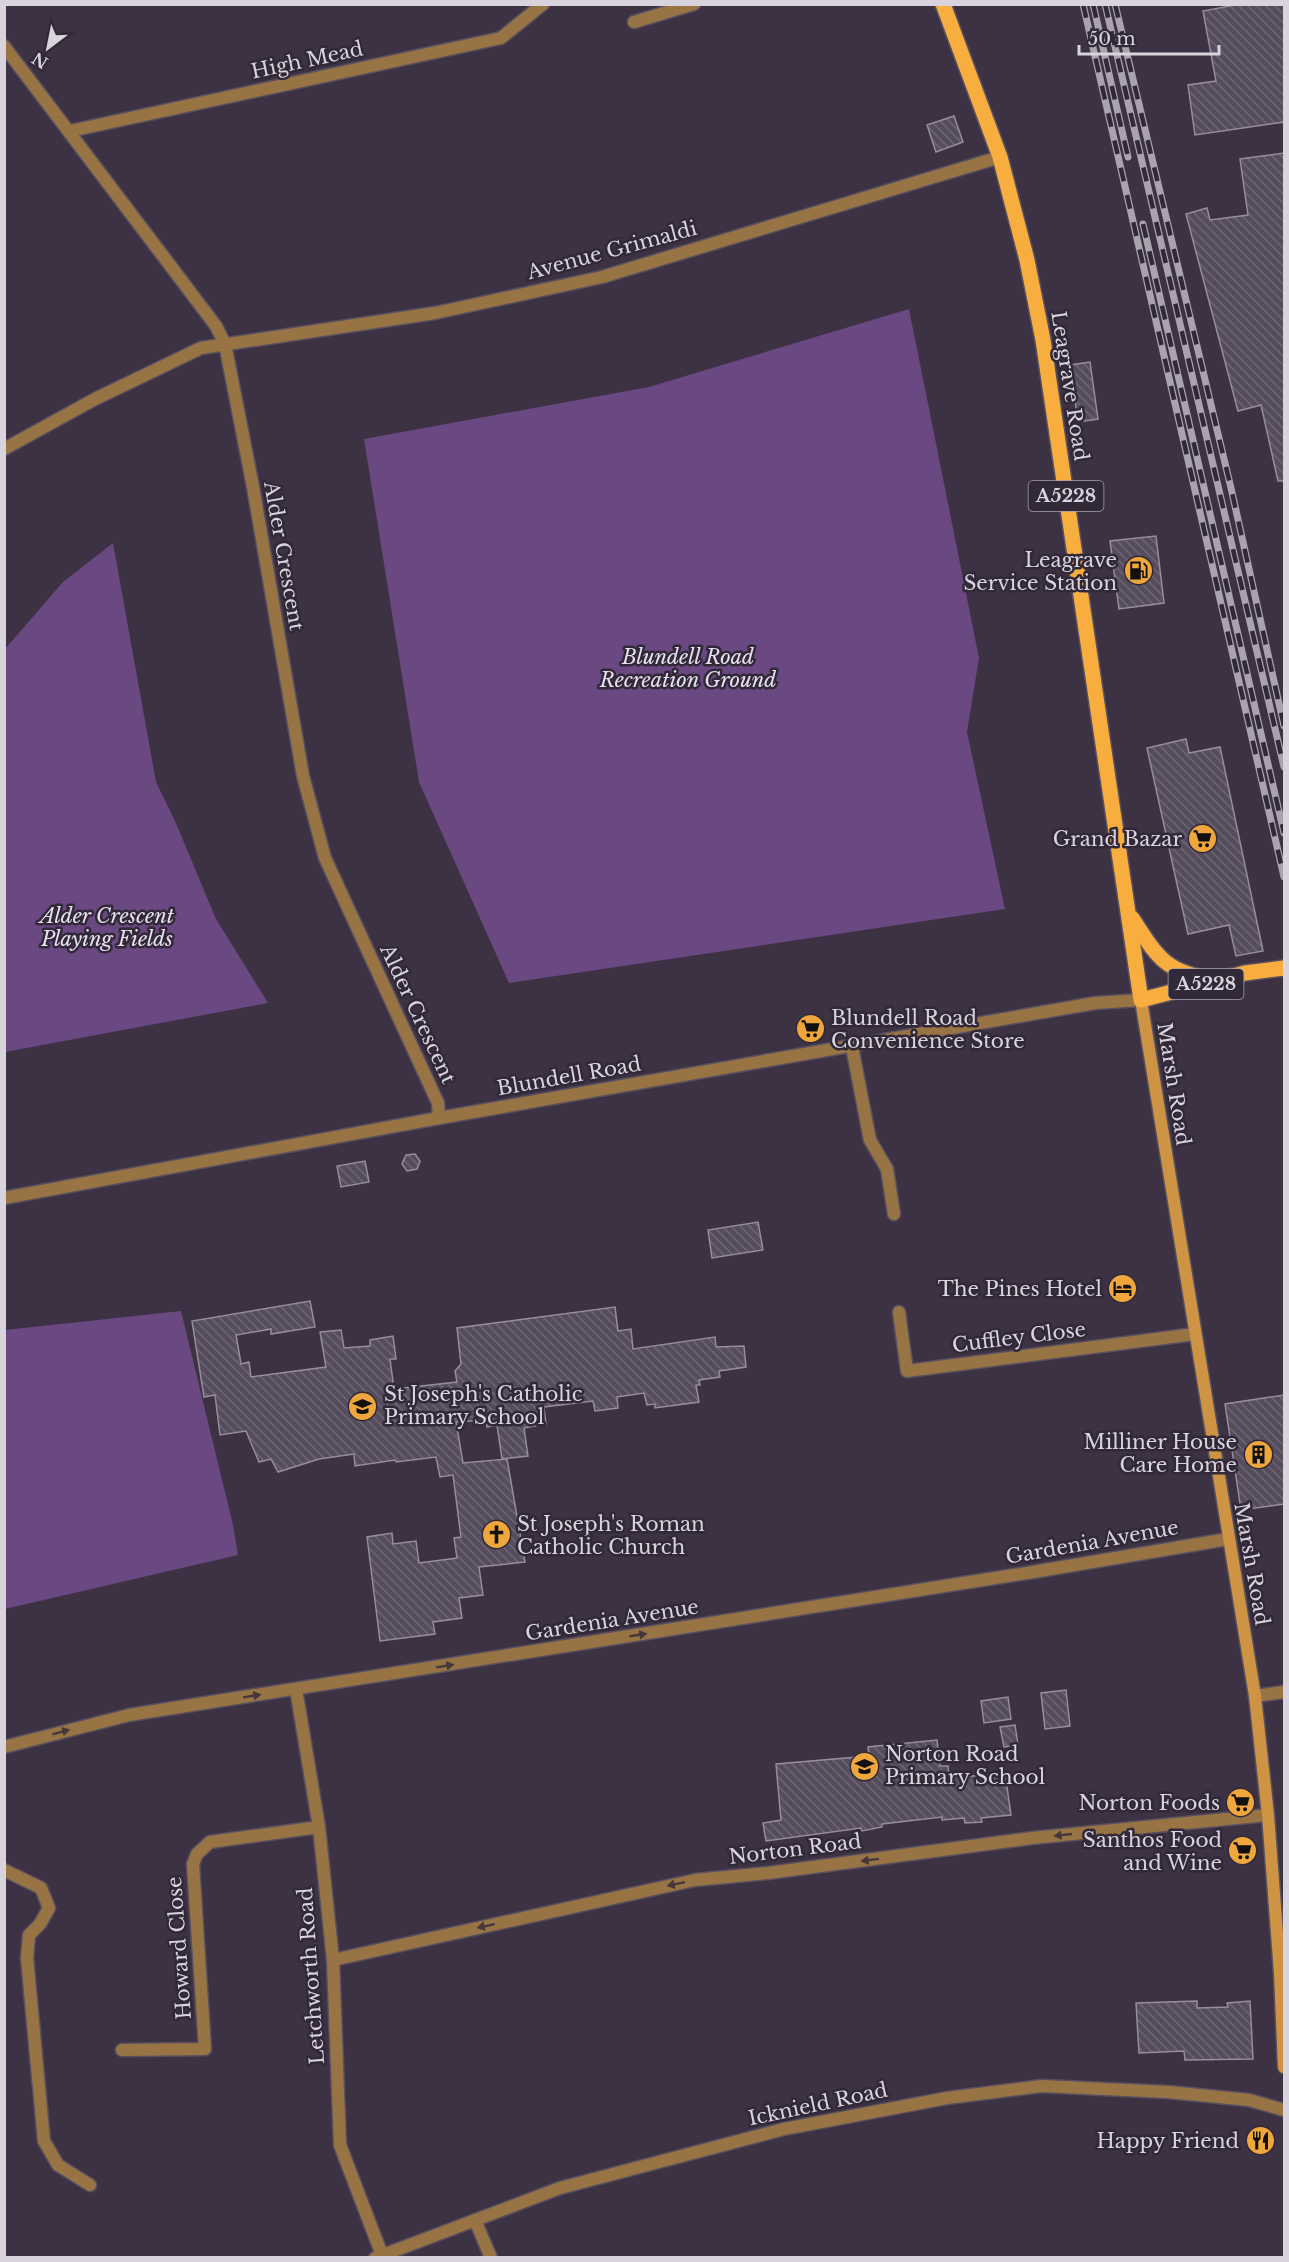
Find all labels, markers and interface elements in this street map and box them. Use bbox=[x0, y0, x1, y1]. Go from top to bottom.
north arrow bbox=[18, 18, 78, 78]
scale bar bbox=[1079, 18, 1218, 56]
text: 50 m bbox=[1088, 28, 1136, 50]
street label: High Mead bbox=[249, 36, 365, 84]
text: N bbox=[28, 48, 52, 73]
street label: Avenue Grimaldi bbox=[523, 216, 700, 285]
street label: Leagrave Road bbox=[1046, 309, 1094, 463]
street label: Alder Crescent bbox=[259, 479, 309, 633]
road number: A5228 bbox=[1028, 481, 1104, 511]
place label: Leagrave Service Station bbox=[963, 548, 1117, 595]
fuel station icon: Leagrave Service Station bbox=[1122, 555, 1154, 587]
park label: Blundell Road Recreation Ground bbox=[599, 645, 776, 692]
supermarket icon: Grand Bazar bbox=[1187, 823, 1219, 855]
place label: Grand Bazar bbox=[1053, 827, 1182, 851]
park label: Alder Crescent Playing Fields bbox=[37, 904, 175, 951]
street label: Alder Crescent bbox=[375, 940, 461, 1088]
road number: A5228 bbox=[1168, 969, 1244, 999]
place label: Blundell Road Convenience Store bbox=[831, 1006, 1025, 1053]
supermarket icon: Blundell Road Convenience Store bbox=[794, 1013, 826, 1045]
street label: Marsh Road bbox=[1152, 1021, 1196, 1147]
street label: Blundell Road bbox=[495, 1052, 643, 1100]
hotel icon: The Pines Hotel bbox=[1107, 1273, 1139, 1305]
place label: The Pines Hotel bbox=[938, 1277, 1102, 1301]
street label: Cuffley Close bbox=[951, 1317, 1087, 1357]
place label: St Joseph's Catholic Primary School bbox=[384, 1382, 583, 1429]
school or university icon: St Joseph's Catholic Primary School bbox=[347, 1390, 379, 1422]
place label: Milliner House Care Home bbox=[1084, 1430, 1237, 1477]
building icon: Milliner House Care Home bbox=[1242, 1438, 1274, 1470]
street label: Marsh Road bbox=[1229, 1501, 1275, 1627]
place label: St Joseph's Roman Catholic Church bbox=[517, 1512, 705, 1559]
street label: Gardenia Avenue bbox=[1004, 1515, 1180, 1569]
church icon: St Joseph's Roman Catholic Church bbox=[480, 1519, 512, 1551]
street label: Gardenia Avenue bbox=[524, 1594, 700, 1646]
one-way arrow bbox=[628, 1631, 647, 1640]
one-way arrow bbox=[436, 1661, 455, 1670]
one-way arrow bbox=[243, 1691, 262, 1700]
one-way arrow bbox=[52, 1726, 70, 1736]
place label: Norton Road Primary School bbox=[885, 1742, 1045, 1789]
school or university icon: Norton Road Primary School bbox=[848, 1750, 880, 1782]
supermarket icon: Norton Foods bbox=[1225, 1787, 1257, 1819]
place label: Norton Foods bbox=[1078, 1791, 1220, 1815]
place label: Santhos Food and Wine bbox=[1083, 1828, 1222, 1875]
street label: Norton Road bbox=[727, 1829, 863, 1869]
one-way arrow bbox=[1054, 1830, 1073, 1840]
supermarket icon: Santhos Food and Wine bbox=[1227, 1835, 1259, 1867]
one-way arrow bbox=[860, 1855, 879, 1864]
street label: Howard Close bbox=[162, 1876, 196, 2020]
one-way arrow bbox=[667, 1880, 686, 1890]
street label: Letchworth Road bbox=[293, 1887, 329, 2065]
one-way arrow bbox=[476, 1922, 495, 1931]
street label: Icknield Road bbox=[746, 2078, 890, 2130]
restaurant icon: Happy Friend bbox=[1244, 2125, 1276, 2157]
place label: Happy Friend bbox=[1096, 2129, 1239, 2153]

